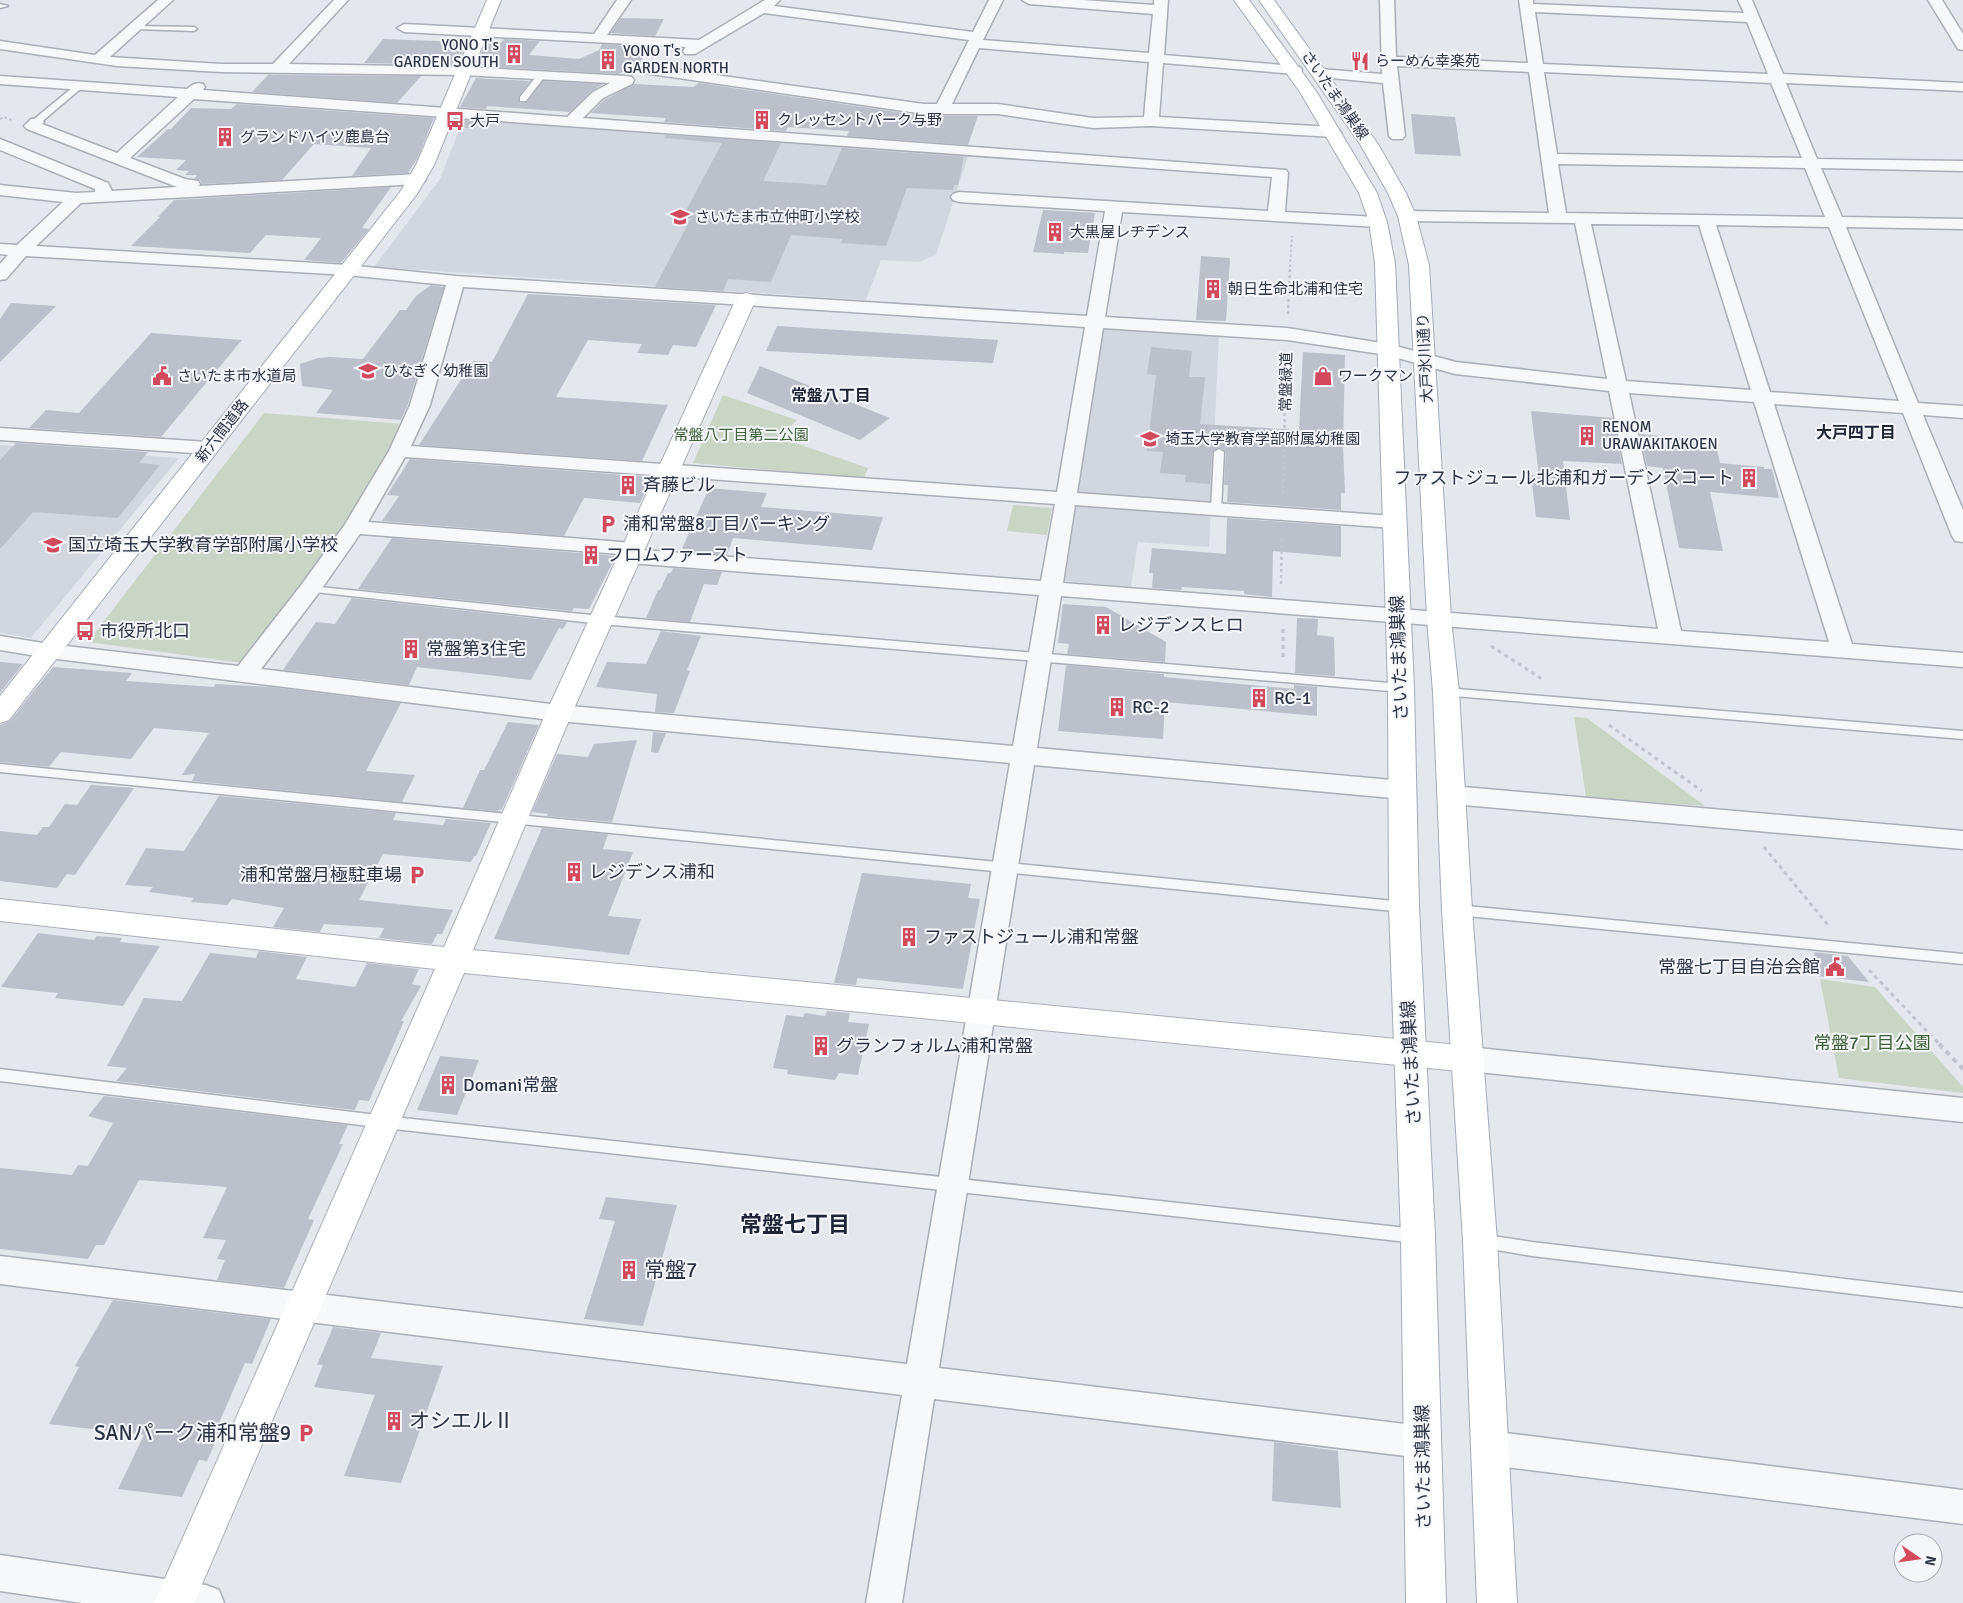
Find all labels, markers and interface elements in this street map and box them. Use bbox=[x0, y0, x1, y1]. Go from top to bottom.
place label: YONO T's GARDEN SOUTH bbox=[394, 36, 499, 71]
place label: YONO T's GARDEN NORTH bbox=[623, 42, 729, 77]
building icon: YONO T's GARDEN SOUTH bbox=[503, 43, 525, 65]
street label: さいたま鴻巣線 bbox=[1298, 47, 1372, 143]
building icon: YONO T's GARDEN NORTH bbox=[597, 49, 619, 71]
restaurant icon: らーめん幸楽苑 bbox=[1349, 50, 1371, 72]
place label: らーめん幸楽苑 bbox=[1375, 52, 1480, 70]
building icon: クレッセントパーク与野 bbox=[751, 109, 773, 131]
bus stop icon: 大戸 bbox=[444, 110, 466, 132]
place label: クレッセントパーク与野 bbox=[777, 111, 942, 129]
place label: 大戸 bbox=[470, 112, 500, 130]
building icon: グランドハイツ鹿島台 bbox=[214, 126, 236, 148]
place label: グランドハイツ鹿島台 bbox=[240, 128, 390, 146]
school or university icon: さいたま市立仲町小学校 bbox=[669, 206, 691, 228]
place label: さいたま市立仲町小学校 bbox=[695, 208, 860, 226]
building icon: 大黒屋レヂデンス bbox=[1044, 221, 1066, 243]
place label: 大黒屋レヂデンス bbox=[1070, 223, 1190, 241]
building icon: 朝日生命北浦和住宅 bbox=[1202, 278, 1224, 300]
place label: 朝日生命北浦和住宅 bbox=[1228, 280, 1363, 298]
street label: 大戸氷川通り bbox=[1414, 313, 1436, 403]
street label: 常盤緑道 bbox=[1276, 352, 1296, 412]
school or university icon: ひなぎく幼稚園 bbox=[357, 360, 379, 382]
place label: ひなぎく幼稚園 bbox=[383, 362, 488, 380]
public building icon: さいたま市水道局 bbox=[151, 365, 173, 387]
shop icon: ワークマン bbox=[1312, 365, 1334, 387]
place label: さいたま市水道局 bbox=[177, 367, 297, 385]
place label: ワークマン bbox=[1338, 367, 1413, 385]
district label: 常盤八丁目 bbox=[791, 386, 871, 406]
street label: 新六間道路 bbox=[192, 396, 252, 466]
place label: RENOM URAWAKITAKOEN bbox=[1602, 418, 1718, 453]
district label: 大戸四丁目 bbox=[1816, 423, 1896, 443]
building icon: RENOM URAWAKITAKOEN bbox=[1576, 425, 1598, 447]
park label: 常盤八丁目第二公園 bbox=[673, 426, 809, 444]
school or university icon: 埼玉大学教育学部附属幼稚園 bbox=[1139, 428, 1161, 450]
place label: 埼玉大学教育学部附属幼稚園 bbox=[1165, 430, 1360, 448]
place label: ファストジュール北浦和ガーデンズコート bbox=[1394, 467, 1734, 489]
building icon: ファストジュール北浦和ガーデンズコート bbox=[1738, 467, 1760, 489]
building icon: 斉藤ビル bbox=[617, 474, 639, 496]
place label: 斉藤ビル bbox=[643, 474, 715, 496]
parking icon: 浦和常盤8丁目パーキング bbox=[597, 513, 619, 535]
place label: 浦和常盤8丁目パーキング bbox=[623, 513, 830, 535]
school or university icon: 国立埼玉大学教育学部附属小学校 bbox=[42, 534, 64, 556]
place label: 国立埼玉大学教育学部附属小学校 bbox=[68, 534, 338, 556]
building icon: フロムファースト bbox=[580, 544, 602, 566]
place label: フロムファースト bbox=[606, 544, 748, 566]
street label: さいたま鴻巣線 bbox=[1386, 595, 1412, 721]
building icon: レジデンスヒロ bbox=[1092, 614, 1114, 636]
place label: レジデンスヒロ bbox=[1118, 614, 1244, 636]
bus stop icon: 市役所北口 bbox=[74, 620, 96, 642]
place label: 市役所北口 bbox=[100, 620, 190, 642]
building icon: 常盤第3住宅 bbox=[400, 638, 422, 660]
place label: 常盤第3住宅 bbox=[426, 638, 526, 660]
building icon: RC-1 bbox=[1248, 687, 1270, 709]
place label: RC-1 bbox=[1274, 687, 1311, 709]
building icon: RC-2 bbox=[1106, 696, 1128, 718]
place label: RC-2 bbox=[1132, 696, 1169, 718]
building icon: レジデンス浦和 bbox=[563, 861, 585, 883]
place label: レジデンス浦和 bbox=[589, 861, 715, 883]
place label: 浦和常盤月極駐車場 bbox=[240, 864, 402, 886]
parking icon: 浦和常盤月極駐車場 bbox=[406, 864, 428, 886]
building icon: ファストジュール浦和常盤 bbox=[898, 926, 920, 948]
place label: ファストジュール浦和常盤 bbox=[924, 926, 1139, 948]
place label: 常盤七丁目自治会館 bbox=[1658, 956, 1820, 978]
public building icon: 常盤七丁目自治会館 bbox=[1824, 956, 1846, 978]
street label: さいたま鴻巣線 bbox=[1397, 1000, 1425, 1126]
park label: 常盤7丁目公園 bbox=[1813, 1032, 1931, 1054]
building icon: グランフォルム浦和常盤 bbox=[810, 1035, 832, 1057]
place label: グランフォルム浦和常盤 bbox=[836, 1035, 1033, 1057]
building icon: Domani常盤 bbox=[437, 1074, 459, 1096]
place label: Domani常盤 bbox=[463, 1074, 558, 1096]
district label: 常盤七丁目 bbox=[740, 1211, 850, 1238]
place label: 常盤7 bbox=[644, 1257, 697, 1283]
building icon: 常盤7 bbox=[618, 1259, 640, 1281]
street label: さいたま鴻巣線 bbox=[1411, 1404, 1435, 1530]
place label: オシエルⅡ bbox=[409, 1408, 514, 1434]
building icon: オシエルⅡ bbox=[383, 1410, 405, 1432]
place label: SANパーク浦和常盤9 bbox=[94, 1420, 291, 1446]
parking icon: SANパーク浦和常盤9 bbox=[295, 1422, 317, 1444]
north arrow bbox=[1893, 1533, 1943, 1583]
text: N bbox=[1921, 1554, 1940, 1567]

